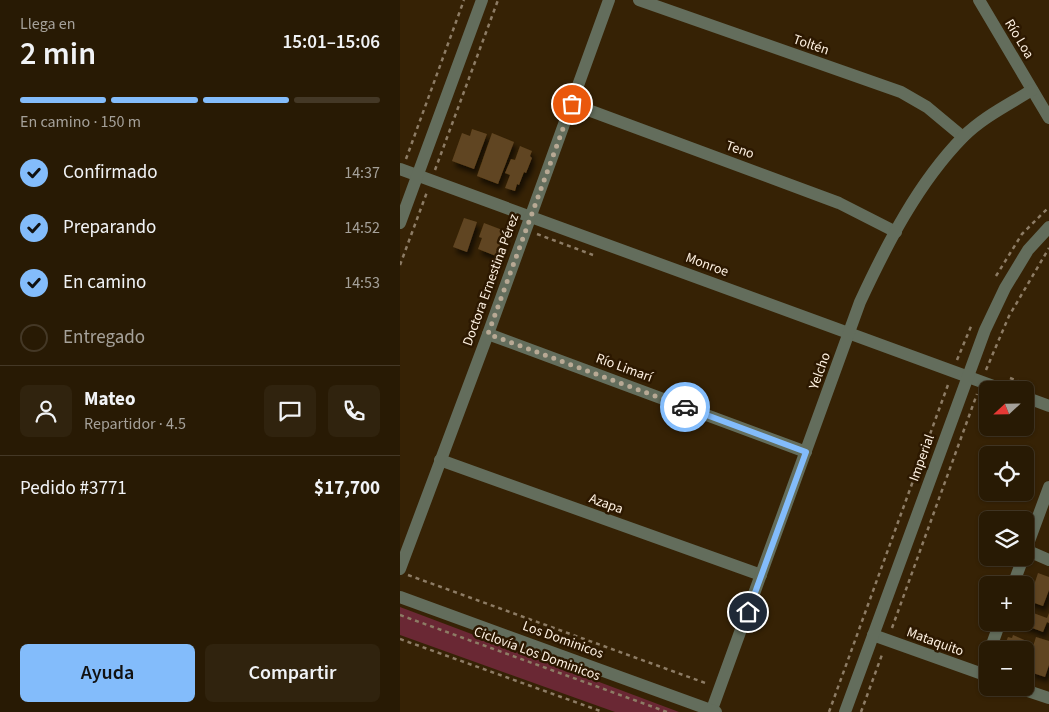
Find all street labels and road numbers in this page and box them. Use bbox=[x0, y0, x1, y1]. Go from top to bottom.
street label: Río Loa bbox=[999, 15, 1039, 63]
street label: Toltén bbox=[790, 30, 832, 60]
street label: Teno bbox=[723, 136, 757, 164]
street label: Doctora Ernestina Pérez bbox=[458, 211, 524, 349]
street label: Monroe bbox=[683, 248, 731, 282]
street label: Río Limarí bbox=[593, 349, 656, 388]
street label: Yelcho bbox=[804, 350, 836, 393]
street label: Imperial bbox=[904, 431, 940, 484]
street label: Azapa bbox=[586, 489, 626, 519]
street label: Los Dominicos bbox=[520, 616, 606, 664]
street label: Ciclovía Los Dominicos bbox=[471, 622, 603, 686]
street label: Mataquito bbox=[904, 622, 966, 662]

